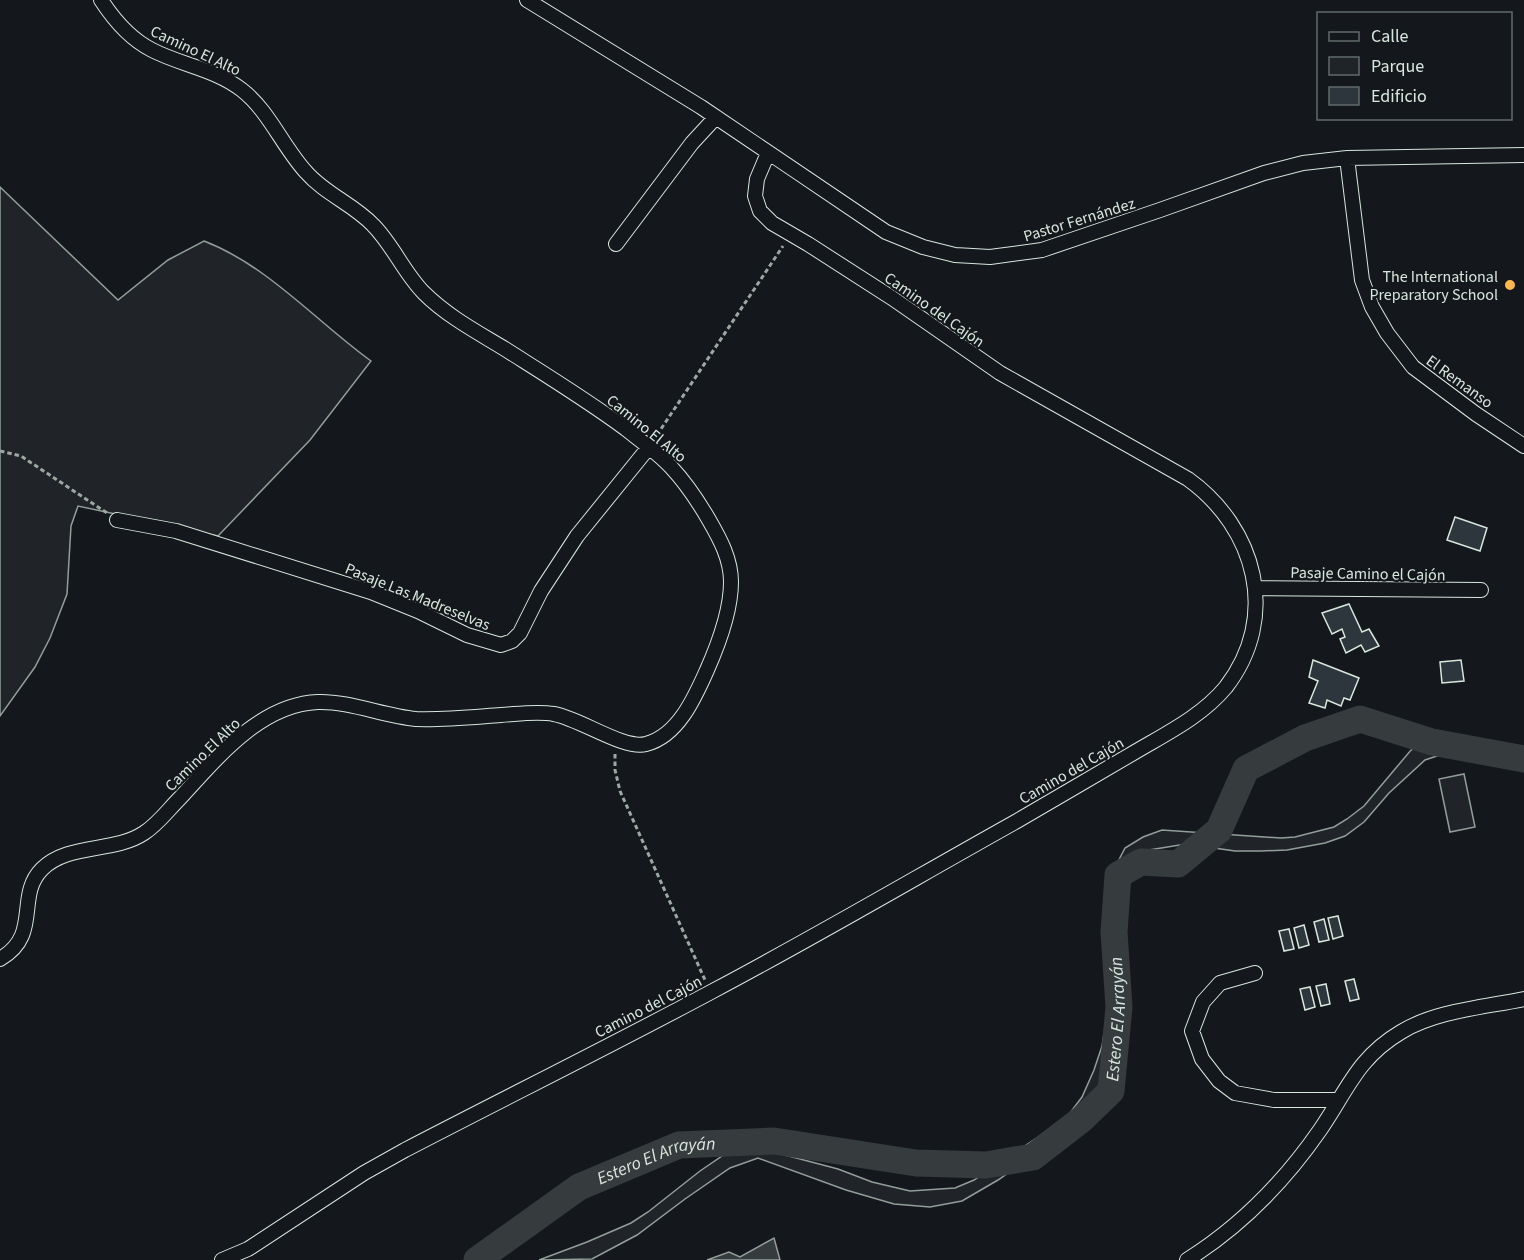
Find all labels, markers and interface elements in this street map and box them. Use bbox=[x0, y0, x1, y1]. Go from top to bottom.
legend bbox=[1317, 12, 1512, 120]
street label: Camino El Alto bbox=[147, 20, 244, 81]
text: Calle bbox=[1371, 24, 1409, 49]
text: Parque bbox=[1371, 54, 1424, 79]
text: Edificio bbox=[1371, 84, 1427, 109]
street label: Pastor Fernández bbox=[1021, 192, 1138, 247]
place label: The International Preparatory School bbox=[1369, 266, 1498, 306]
street label: Camino del Cajón bbox=[880, 267, 989, 353]
marker: The International Preparatory School bbox=[1503, 278, 1517, 292]
street label: El Remanso bbox=[1421, 350, 1497, 414]
street label: Camino El Alto bbox=[602, 390, 691, 468]
street label: Pasaje Las Madreselvas bbox=[342, 558, 494, 636]
street label: Pasaje Camino el Cajón bbox=[1290, 562, 1446, 586]
street label: Camino El Alto bbox=[160, 713, 245, 796]
street label: Camino del Cajón bbox=[1015, 732, 1128, 810]
water label: Estero El Arrayán bbox=[1100, 956, 1132, 1082]
street label: Camino del Cajón bbox=[591, 970, 706, 1043]
water label: Estero El Arrayán bbox=[593, 1131, 716, 1191]

